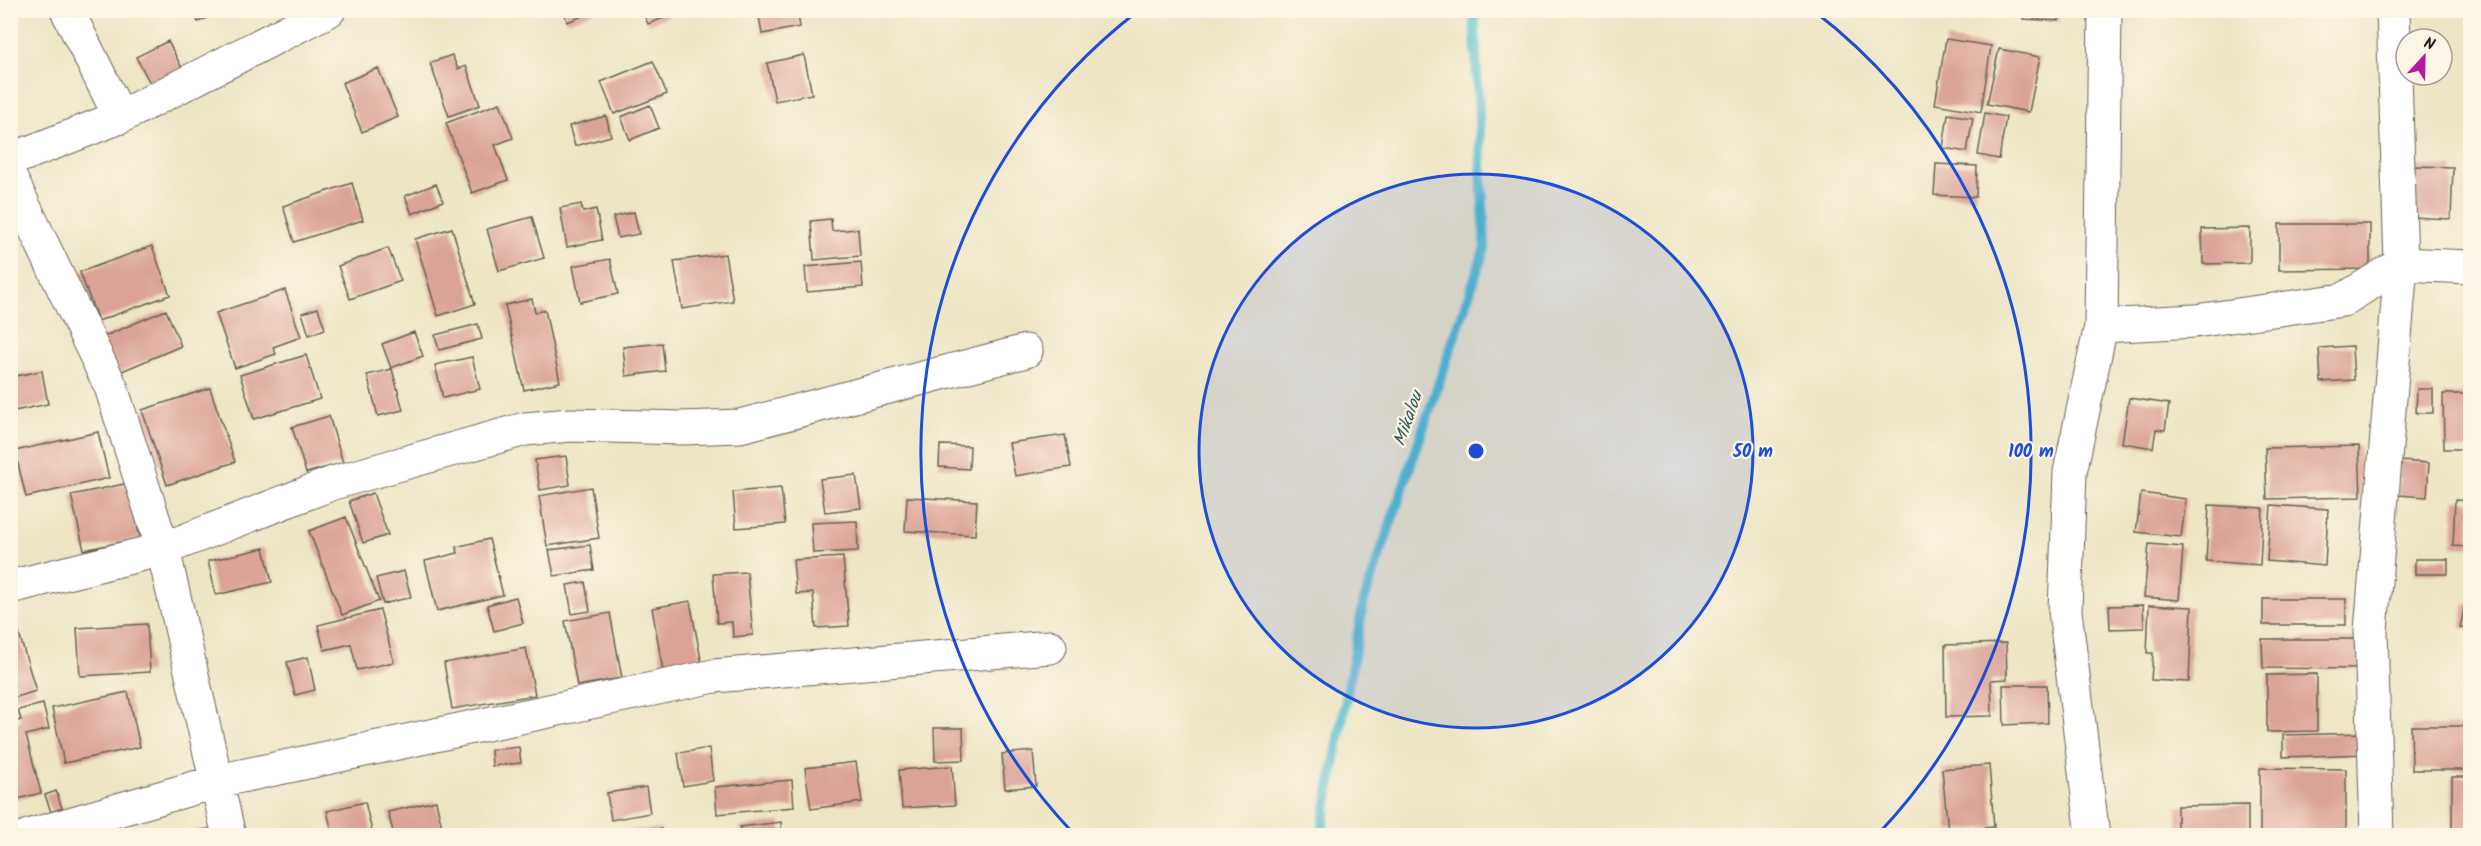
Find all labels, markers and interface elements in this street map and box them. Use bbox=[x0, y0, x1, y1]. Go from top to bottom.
north arrow bbox=[2394, 27, 2454, 87]
text: N bbox=[2420, 31, 2438, 58]
water label: Mikalou bbox=[1386, 385, 1433, 450]
text: 50 m bbox=[1732, 438, 1773, 467]
text: 100 m bbox=[2008, 438, 2054, 467]
centre of rings bbox=[1466, 441, 1486, 461]

